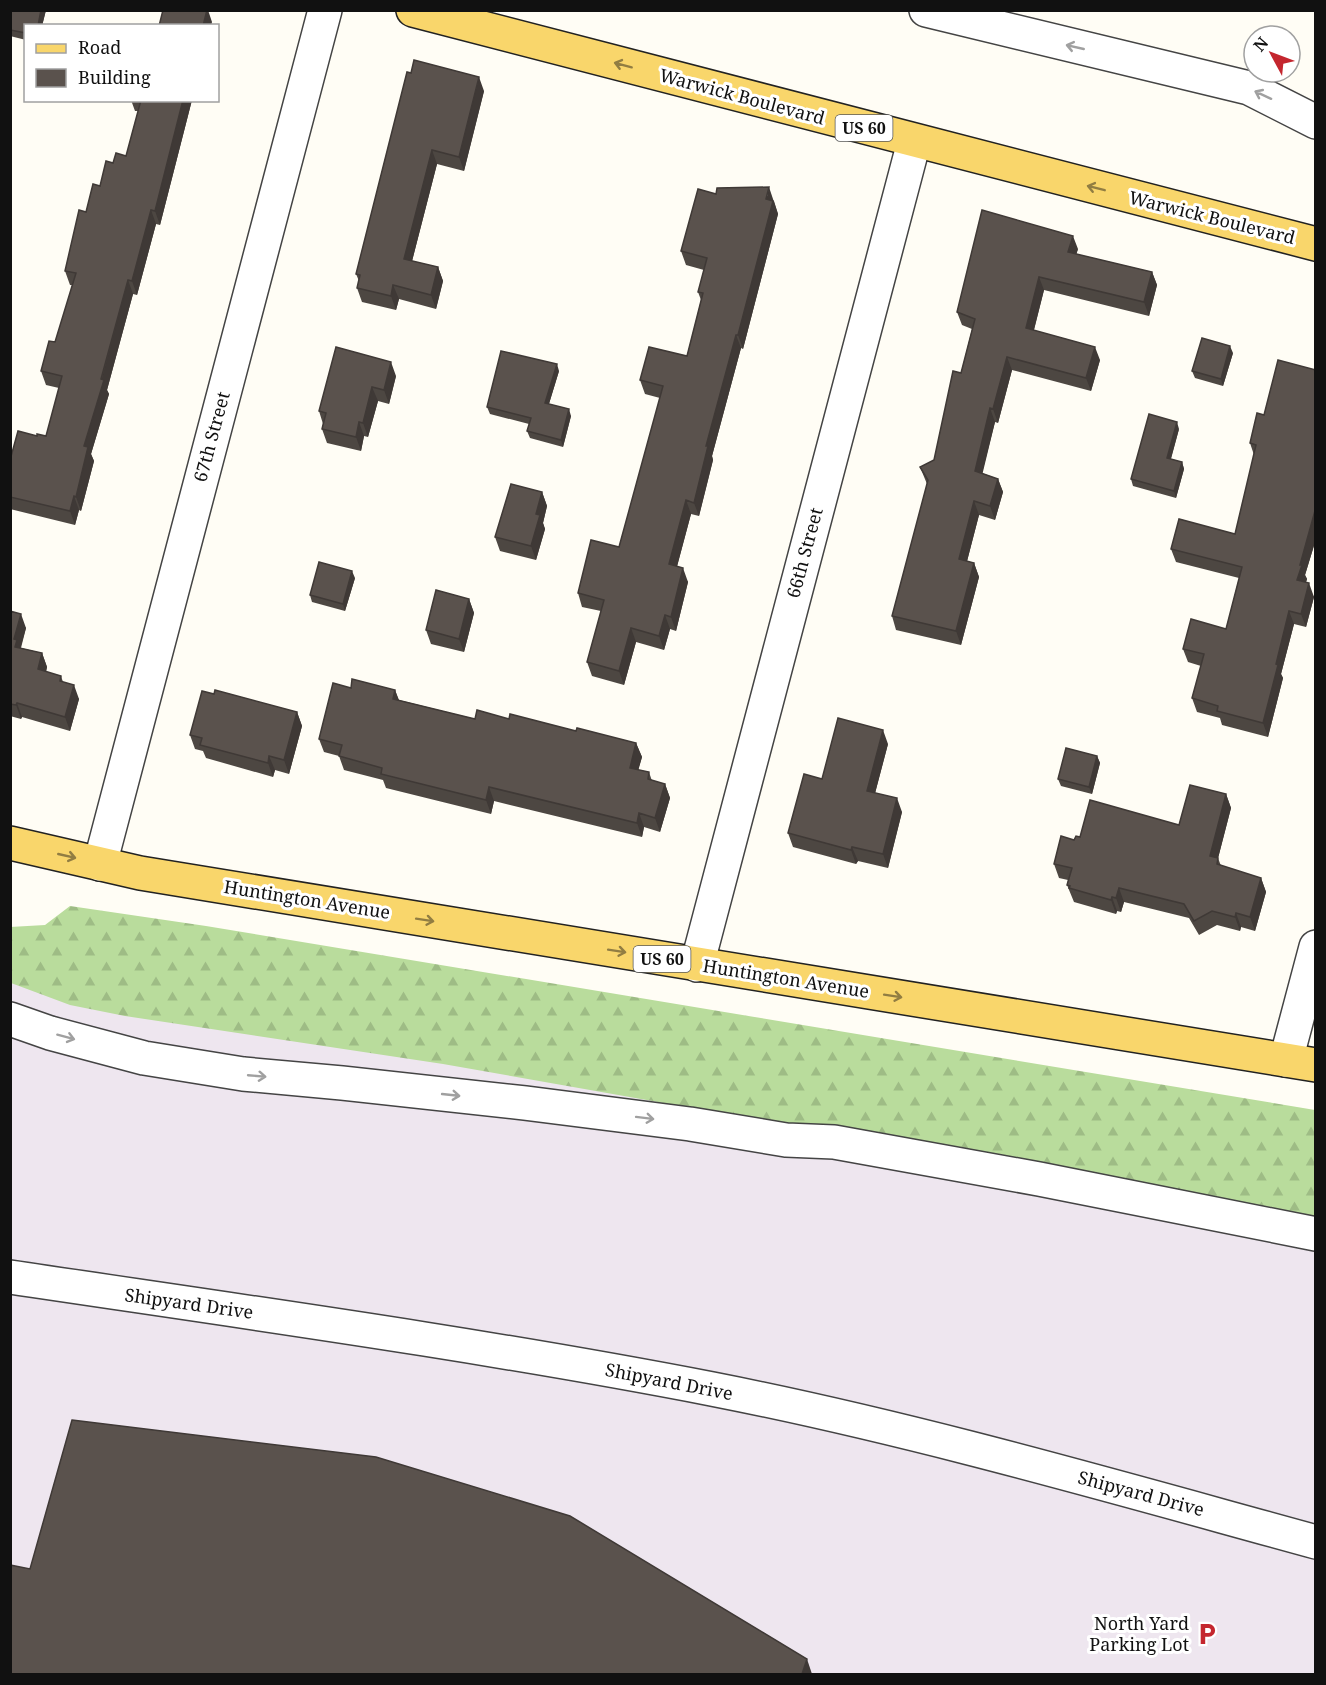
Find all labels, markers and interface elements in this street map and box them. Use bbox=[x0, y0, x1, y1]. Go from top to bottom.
legend bbox=[24, 24, 219, 102]
north arrow bbox=[1242, 24, 1302, 84]
text: N bbox=[1248, 32, 1273, 56]
text: Road bbox=[78, 35, 121, 59]
one-way arrow bbox=[1066, 40, 1085, 52]
one-way arrow bbox=[613, 59, 632, 71]
street label: Warwick Boulevard bbox=[657, 62, 828, 130]
text: Building bbox=[78, 65, 151, 89]
one-way arrow bbox=[1255, 88, 1273, 100]
road number: US 60 bbox=[836, 115, 892, 141]
one-way arrow bbox=[1087, 182, 1106, 193]
street label: Warwick Boulevard bbox=[1127, 185, 1298, 249]
street label: 67th Street bbox=[187, 389, 235, 485]
street label: 66th Street bbox=[780, 505, 828, 601]
one-way arrow bbox=[58, 851, 77, 863]
street label: Huntington Avenue bbox=[222, 874, 392, 924]
one-way arrow bbox=[414, 914, 434, 925]
one-way arrow bbox=[607, 946, 627, 957]
road number: US 60 bbox=[634, 946, 690, 972]
street label: Huntington Avenue bbox=[701, 953, 871, 1003]
one-way arrow bbox=[882, 991, 902, 1002]
one-way arrow bbox=[56, 1032, 75, 1043]
one-way arrow bbox=[247, 1070, 267, 1081]
one-way arrow bbox=[441, 1090, 461, 1101]
one-way arrow bbox=[634, 1113, 654, 1124]
street label: Shipyard Drive bbox=[123, 1282, 255, 1324]
street label: Shipyard Drive bbox=[603, 1357, 735, 1405]
street label: Shipyard Drive bbox=[1076, 1465, 1207, 1521]
place label: North Yard Parking Lot bbox=[1089, 1611, 1189, 1656]
parking icon: North Yard Parking Lot bbox=[1194, 1621, 1220, 1647]

